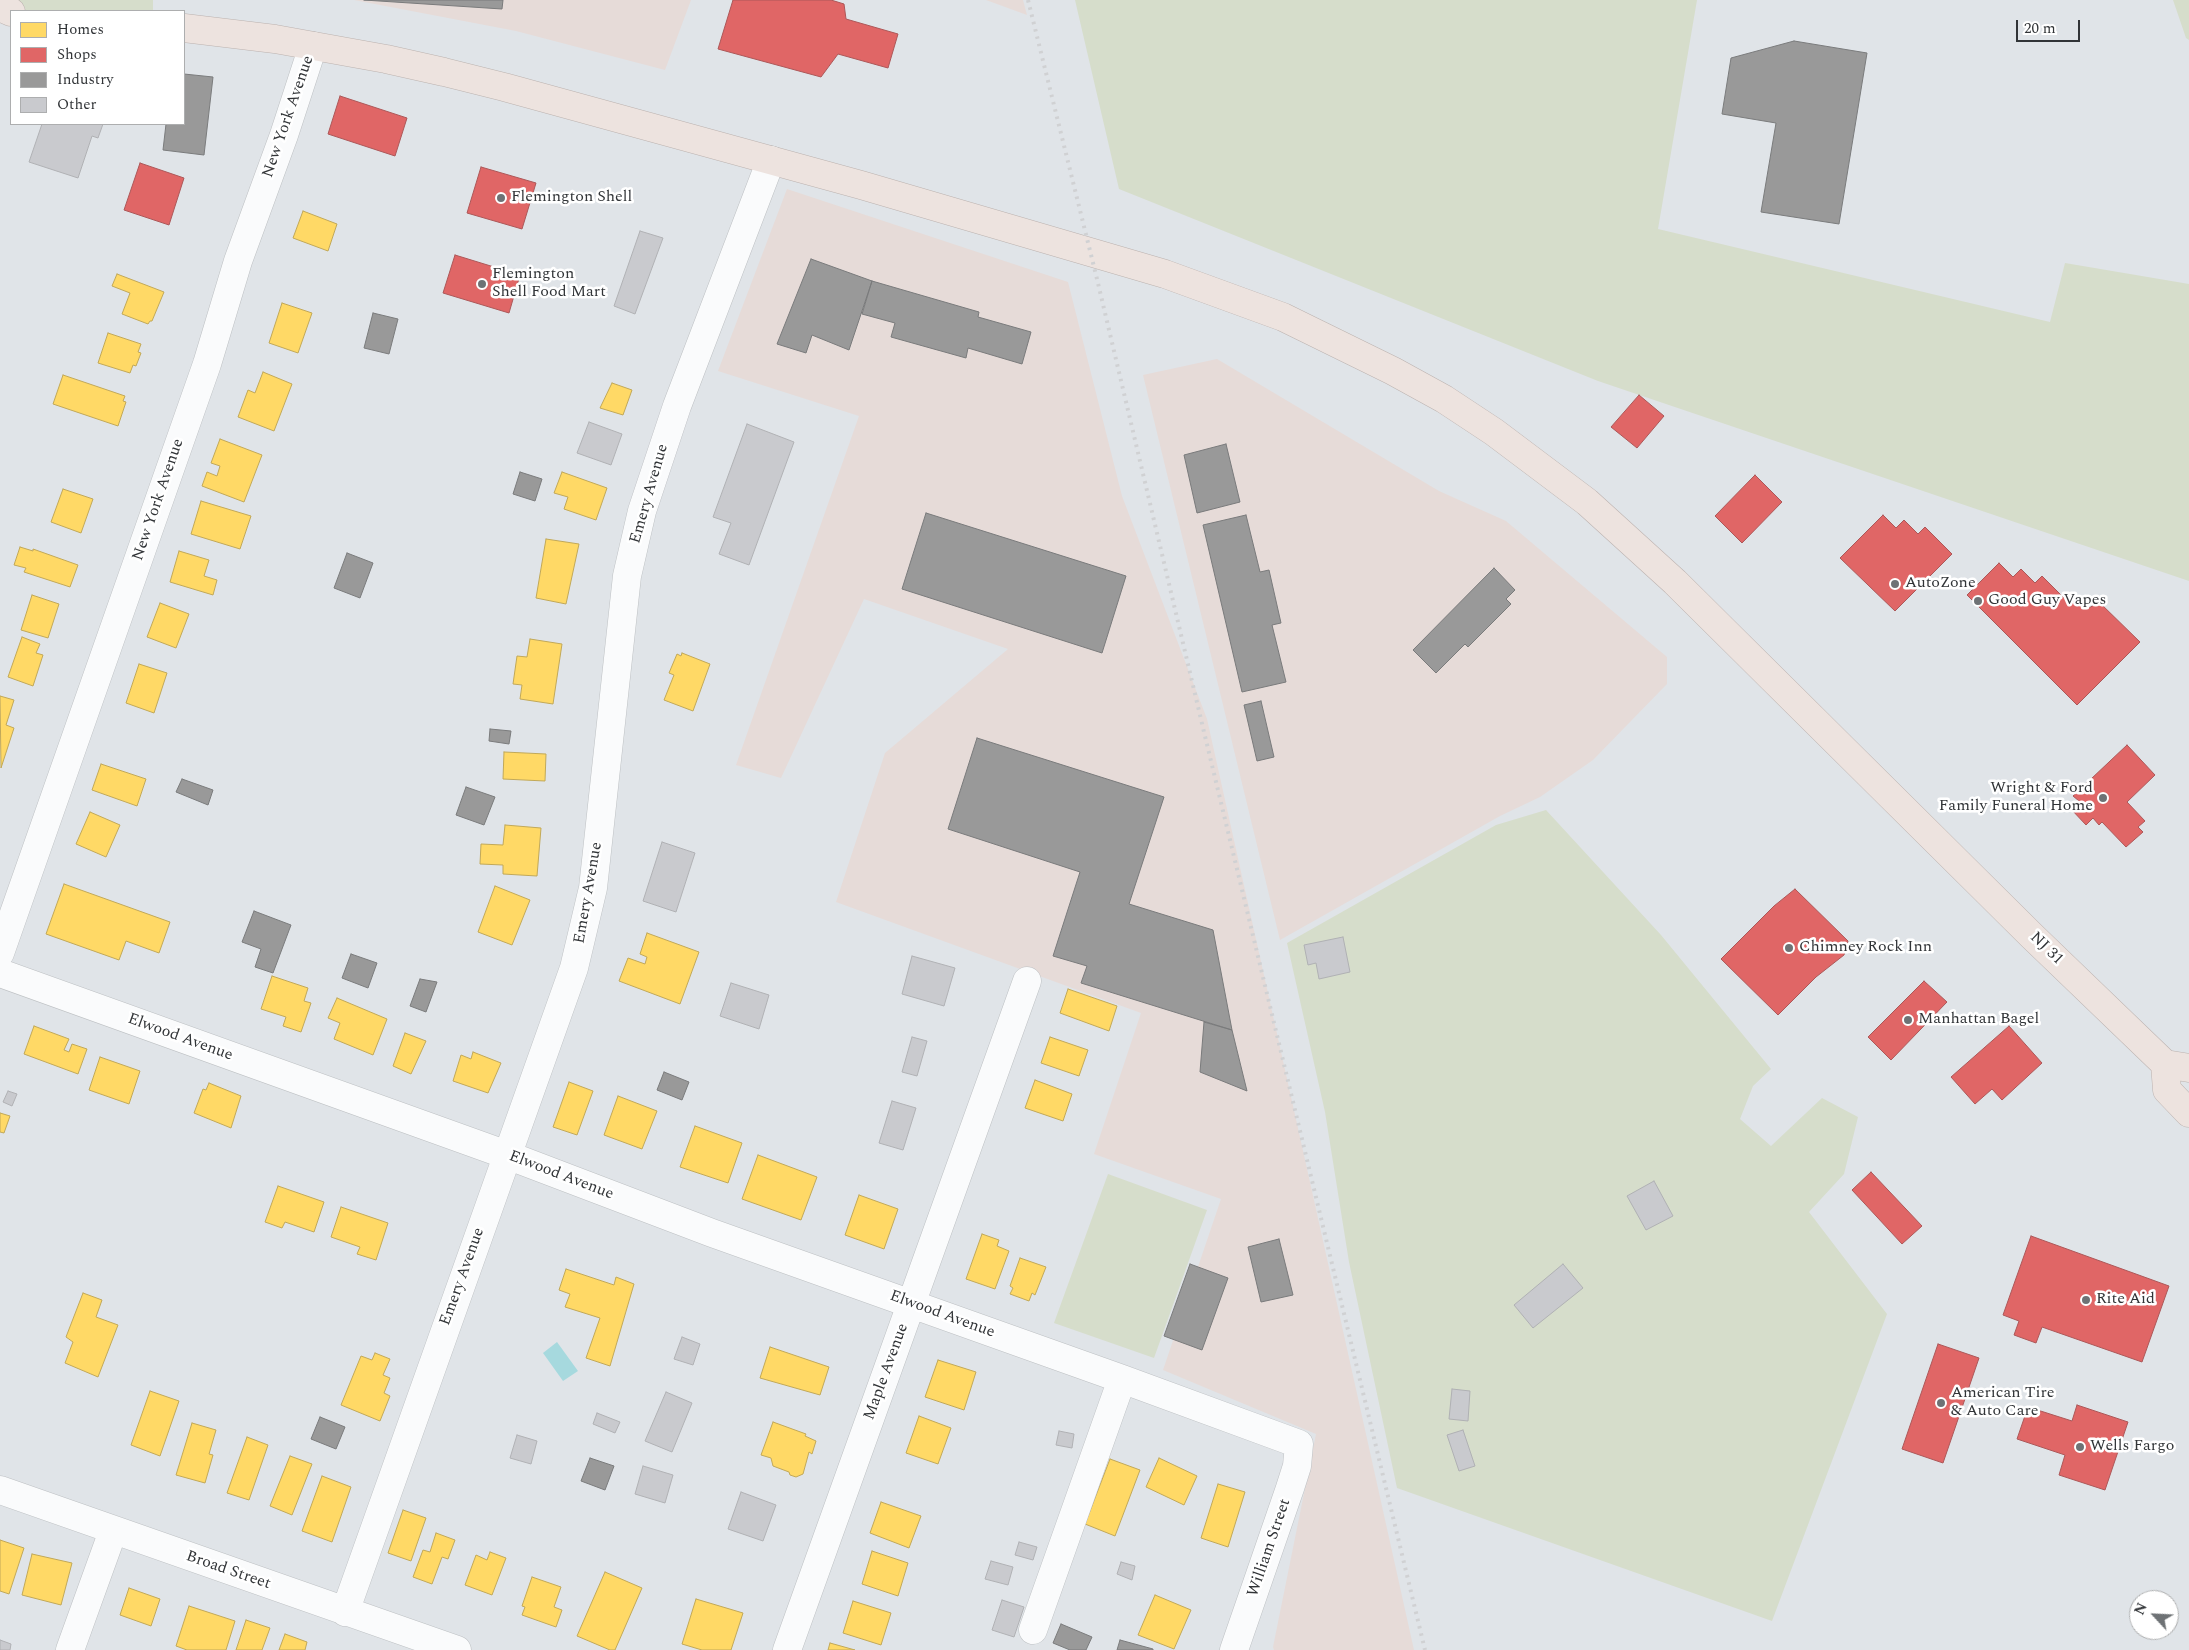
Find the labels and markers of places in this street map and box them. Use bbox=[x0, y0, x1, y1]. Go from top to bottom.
place label: Flemington Shell bbox=[511, 188, 632, 208]
marker: Flemington Shell bbox=[495, 192, 507, 204]
place label: Flemington Shell Food Mart bbox=[492, 265, 606, 303]
marker: Flemington Shell Food Mart bbox=[476, 278, 488, 290]
place label: AutoZone bbox=[1905, 574, 1976, 594]
marker: AutoZone bbox=[1889, 578, 1901, 590]
place label: Good Guy Vapes bbox=[1988, 591, 2106, 611]
marker: Good Guy Vapes bbox=[1972, 595, 1984, 607]
place label: Wright & Ford Family Funeral Home bbox=[1939, 779, 2093, 817]
marker: Wright & Ford Family Funeral Home bbox=[2097, 792, 2109, 804]
place label: Chimney Rock Inn bbox=[1799, 938, 1932, 958]
marker: Chimney Rock Inn bbox=[1783, 942, 1795, 954]
place label: Manhattan Bagel bbox=[1918, 1010, 2039, 1030]
marker: Manhattan Bagel bbox=[1902, 1014, 1914, 1026]
place label: Rite Aid bbox=[2096, 1290, 2155, 1310]
marker: Rite Aid bbox=[2080, 1294, 2092, 1306]
place label: American Tire & Auto Care bbox=[1951, 1384, 2055, 1422]
marker: American Tire & Auto Care bbox=[1935, 1397, 1947, 1409]
place label: Wells Fargo bbox=[2090, 1437, 2174, 1457]
marker: Wells Fargo bbox=[2074, 1441, 2086, 1453]

